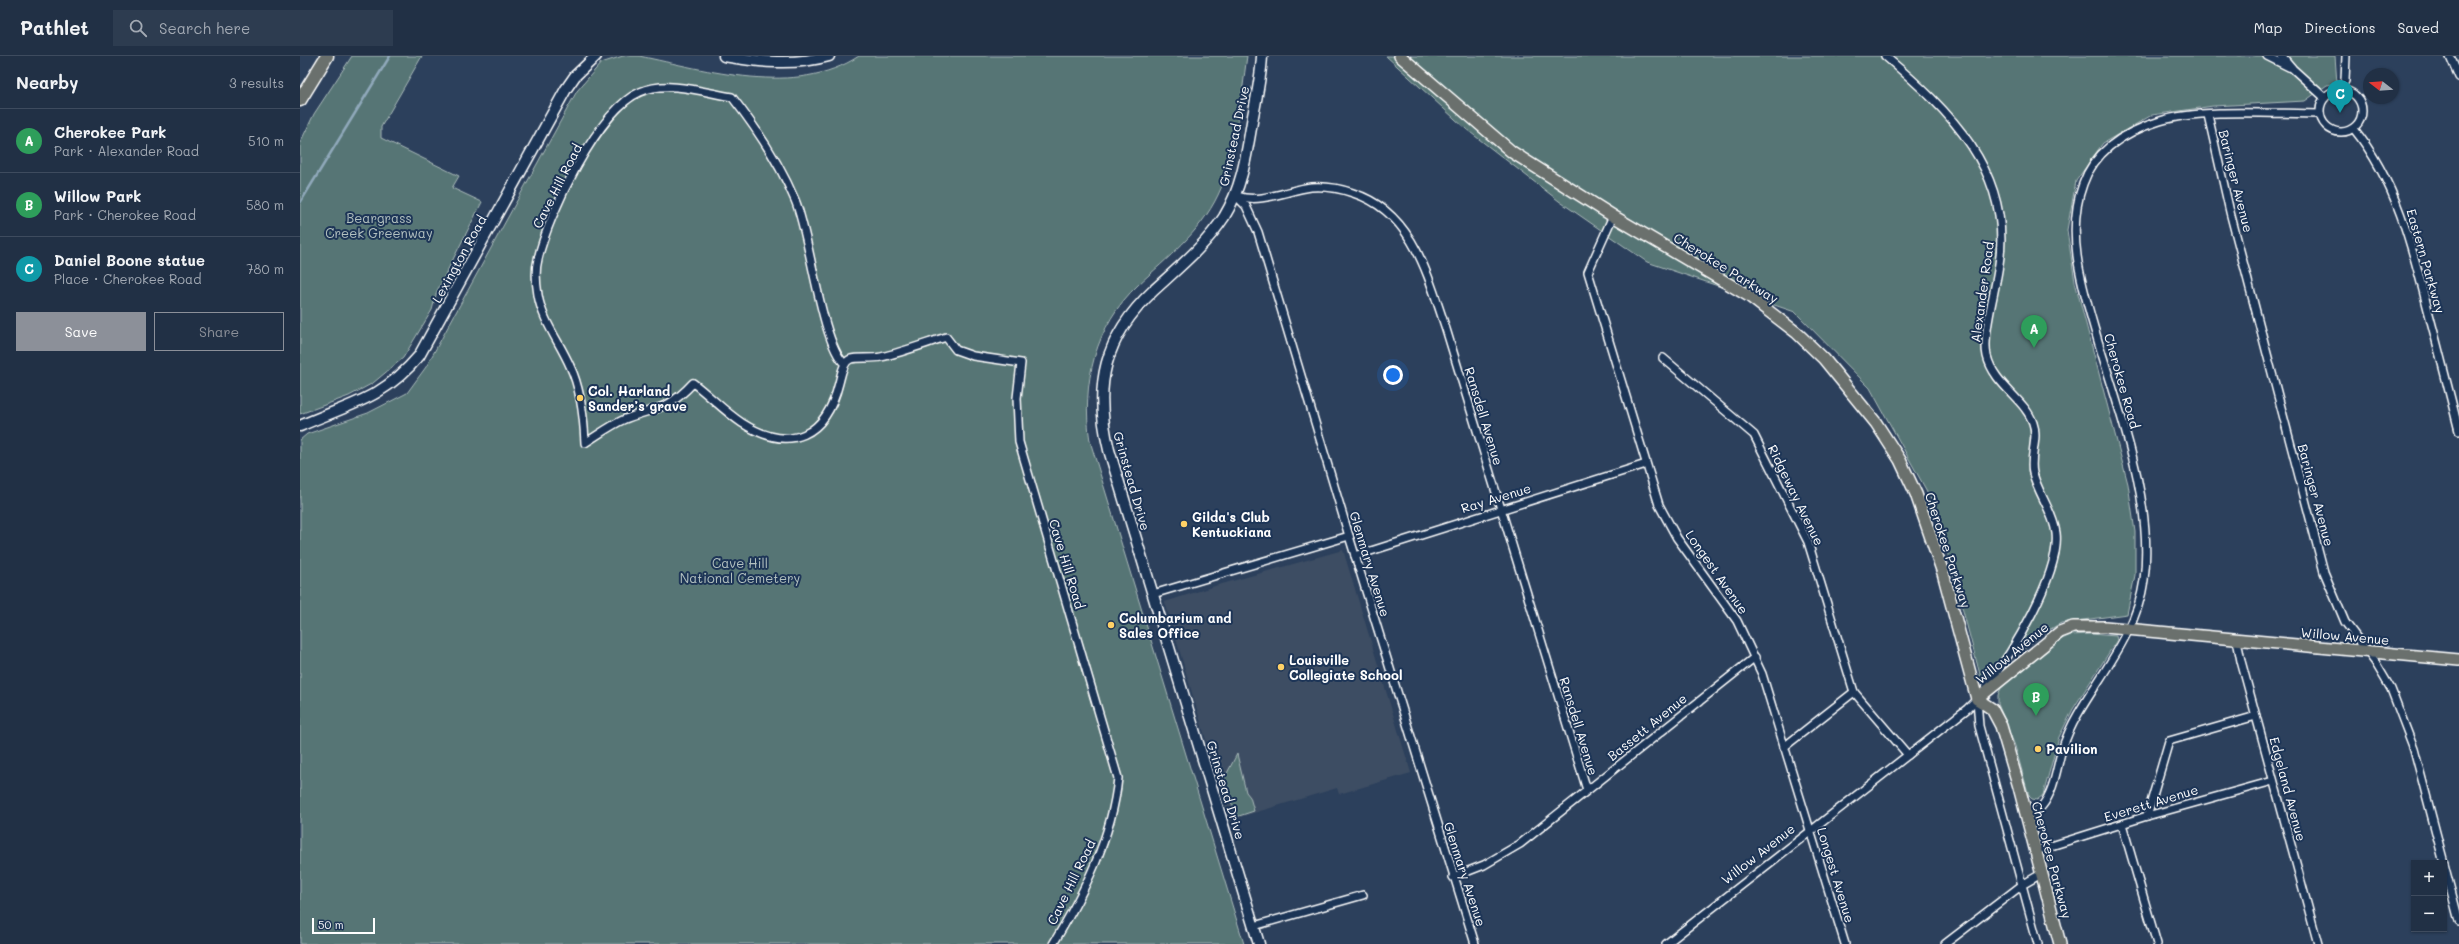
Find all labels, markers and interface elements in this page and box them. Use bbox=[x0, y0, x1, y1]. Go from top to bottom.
search box bbox=[113, 10, 393, 46]
text: Pathlet bbox=[20, 15, 89, 40]
icon: search bbox=[127, 17, 149, 39]
text: Search here bbox=[159, 18, 250, 38]
text: Map bbox=[2254, 18, 2282, 37]
text: Directions bbox=[2304, 18, 2375, 37]
text: Saved bbox=[2397, 18, 2439, 37]
north arrow bbox=[2363, 68, 2399, 104]
text: Nearby bbox=[16, 71, 78, 93]
text: 3 results bbox=[229, 74, 284, 91]
pin: C bbox=[2327, 80, 2353, 113]
street label: Grinstead Drive bbox=[1215, 84, 1252, 188]
text: Cherokee Park bbox=[54, 122, 166, 142]
street label: Baringer Avenue bbox=[2216, 128, 2257, 234]
text: A bbox=[24, 132, 34, 149]
text: 510 m bbox=[248, 132, 284, 149]
street label: Cave Hill Road bbox=[528, 141, 585, 231]
text: Park · Alexander Road bbox=[54, 142, 199, 159]
text: Willow Park bbox=[54, 186, 141, 206]
text: B bbox=[25, 196, 33, 213]
text: 580 m bbox=[246, 196, 284, 213]
text: Park · Cherokee Road bbox=[54, 206, 196, 223]
street label: Eastern Parkway bbox=[2403, 207, 2450, 315]
park label: Beargrass Creek Greenway bbox=[325, 209, 433, 241]
street label: Lexington Road bbox=[428, 212, 490, 305]
street label: Cherokee Parkway bbox=[1671, 228, 1782, 307]
street label: Alexander Road bbox=[1966, 240, 1997, 343]
text: Daniel Boone statue bbox=[54, 250, 205, 270]
text: C bbox=[24, 260, 34, 277]
text: 780 m bbox=[246, 260, 284, 277]
text: Place · Cherokee Road bbox=[54, 270, 201, 287]
button: Save bbox=[16, 312, 146, 351]
button: Share bbox=[154, 312, 284, 351]
pin: A bbox=[2021, 315, 2047, 348]
street label: Cherokee Road bbox=[2101, 331, 2144, 431]
your location bbox=[1383, 365, 1403, 385]
street label: Ransdell Avenue bbox=[1461, 365, 1508, 467]
place label: Col. Harland Sander’s grave bbox=[588, 382, 687, 414]
marker: Col. Harland Sander’s grave bbox=[575, 393, 585, 403]
street label: Grinstead Drive bbox=[1110, 429, 1155, 532]
street label: Ridgeway Avenue bbox=[1765, 442, 1828, 548]
street label: Baringer Avenue bbox=[2295, 442, 2338, 548]
street label: Ray Avenue bbox=[1459, 479, 1533, 516]
street label: Cherokee Parkway bbox=[1922, 490, 1975, 610]
place label: Gilda's Club Kentuckiana bbox=[1192, 508, 1272, 540]
street label: Glenmary Avenue bbox=[1346, 509, 1395, 618]
street label: Cave Hill Road bbox=[1046, 517, 1089, 611]
marker: Gilda's Club Kentuckiana bbox=[1179, 519, 1189, 529]
street label: Longest Avenue bbox=[1682, 526, 1753, 617]
park label: Cave Hill National Cemetery bbox=[680, 554, 801, 586]
place label: Columbarium and Sales Office bbox=[1119, 609, 1231, 641]
street label: Willow Avenue bbox=[1972, 618, 2052, 687]
marker: Columbarium and Sales Office bbox=[1106, 620, 1116, 630]
street label: Willow Avenue bbox=[2300, 623, 2390, 648]
place label: Louisville Collegiate School bbox=[1289, 651, 1402, 683]
marker: Louisville Collegiate School bbox=[1276, 662, 1286, 672]
street label: Ransdell Avenue bbox=[1556, 675, 1603, 777]
pin: B bbox=[2023, 683, 2049, 716]
street label: Bassett Avenue bbox=[1603, 689, 1690, 764]
street label: Edgeland Avenue bbox=[2266, 735, 2311, 843]
street label: Grinstead Drive bbox=[1203, 738, 1250, 841]
place label: Pavilion bbox=[2046, 740, 2098, 757]
marker: Pavilion bbox=[2033, 744, 2043, 754]
street label: Everett Avenue bbox=[2102, 780, 2200, 825]
street label: Cherokee Parkway bbox=[2029, 799, 2076, 920]
street label: Glenmary Avenue bbox=[1441, 819, 1490, 928]
street label: Willow Avenue bbox=[1717, 820, 1798, 888]
street label: Longest Avenue bbox=[1814, 825, 1859, 924]
street label: Cave Hill Road bbox=[1043, 836, 1099, 927]
map controls bbox=[2411, 860, 2447, 932]
button: + bbox=[2411, 860, 2447, 896]
button: − bbox=[2411, 896, 2447, 932]
scale bar bbox=[312, 916, 375, 935]
text: 50 m bbox=[318, 917, 344, 932]

